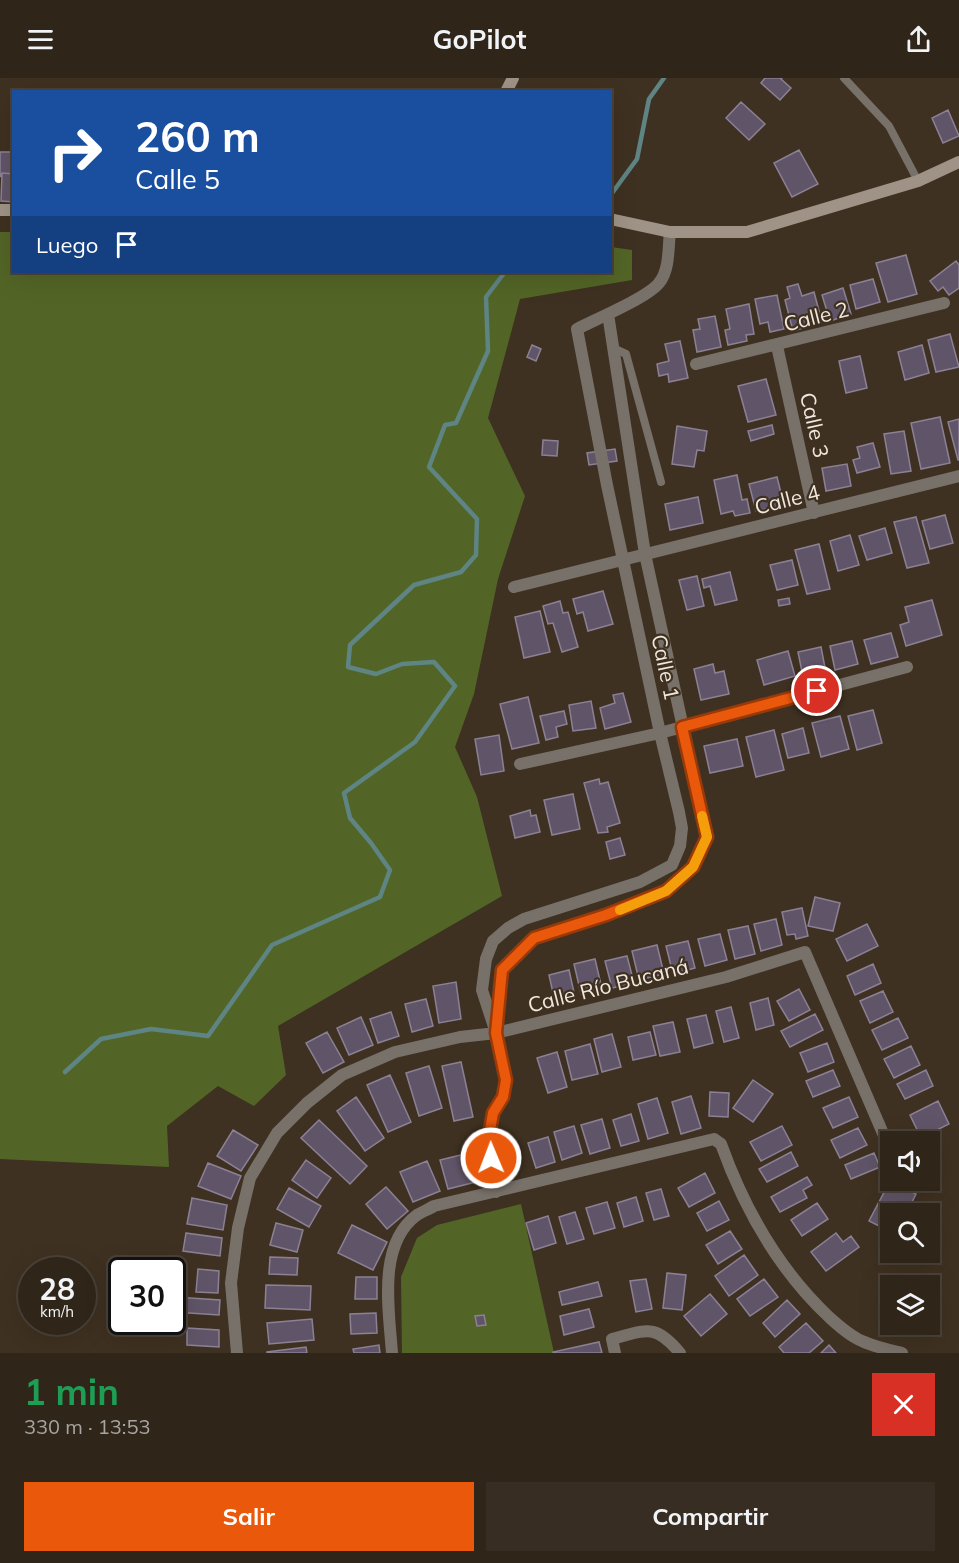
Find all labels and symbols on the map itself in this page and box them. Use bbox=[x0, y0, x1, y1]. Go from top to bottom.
street label: Calle 2 bbox=[781, 295, 851, 337]
street label: Calle 3 bbox=[795, 390, 835, 460]
street label: Calle 4 bbox=[752, 478, 823, 520]
street label: Calle 1 bbox=[646, 632, 686, 702]
pin bbox=[791, 665, 842, 716]
street label: Calle Río Bucaná bbox=[525, 952, 691, 1018]
position arrow bbox=[459, 1126, 523, 1190]
speed limit sign: 30 bbox=[108, 1257, 186, 1335]

